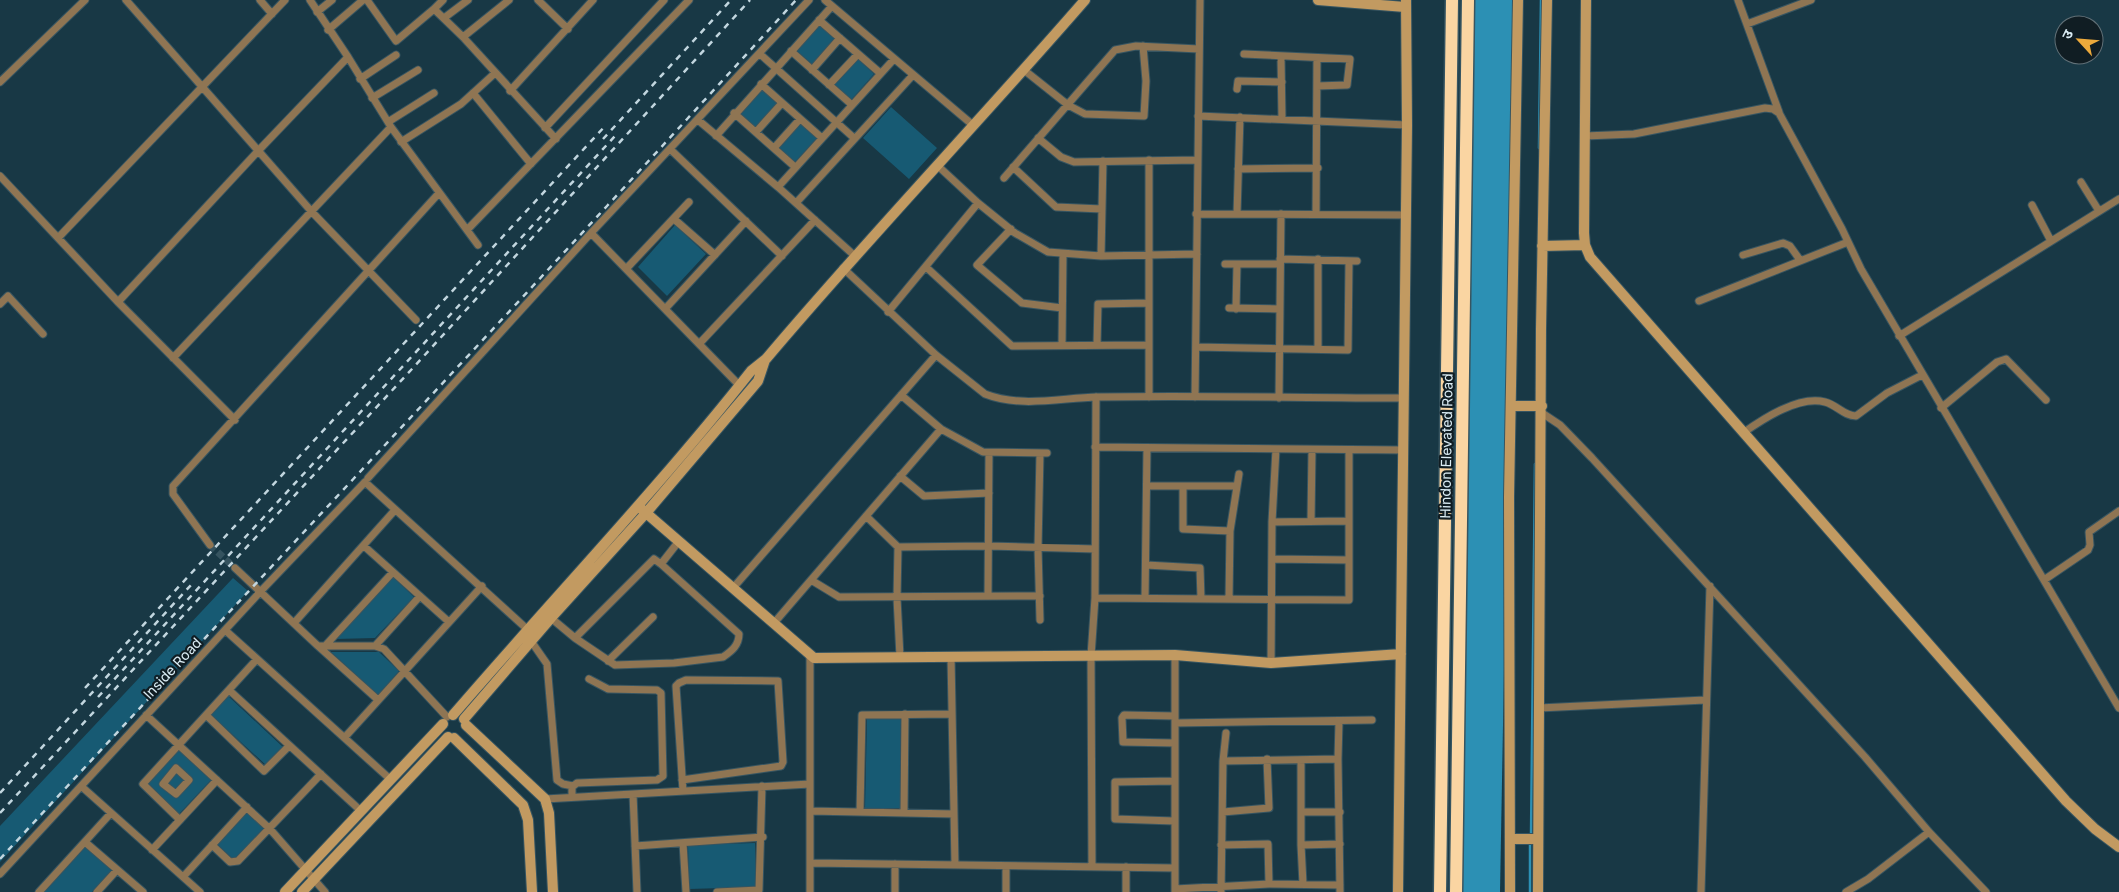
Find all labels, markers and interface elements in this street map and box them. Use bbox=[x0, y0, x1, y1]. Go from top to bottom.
north arrow bbox=[2054, 15, 2104, 65]
text: उ bbox=[2057, 26, 2077, 41]
street label: Hindon Elevated Road bbox=[1436, 373, 1456, 519]
street label: Inside Road bbox=[139, 634, 205, 702]

